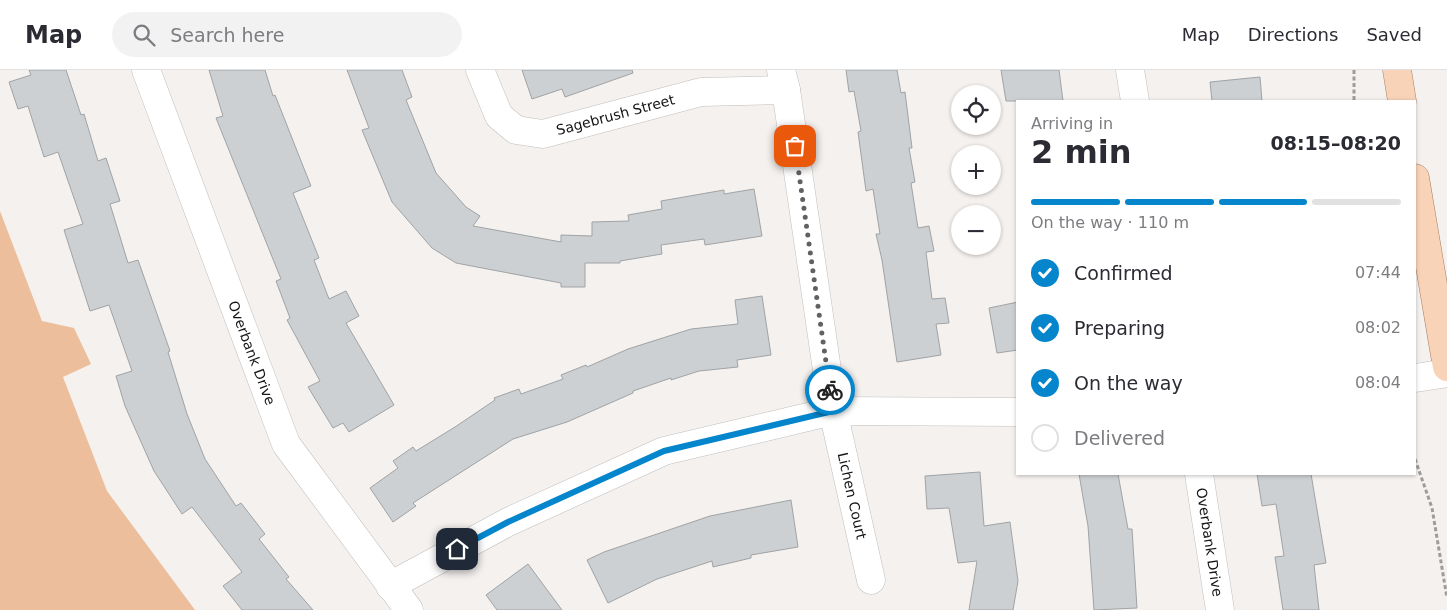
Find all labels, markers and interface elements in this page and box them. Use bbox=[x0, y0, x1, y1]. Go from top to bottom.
search box bbox=[112, 12, 462, 57]
text: Map bbox=[25, 21, 82, 49]
icon: search bbox=[130, 21, 158, 49]
text: Search here bbox=[170, 24, 284, 46]
text: Map bbox=[1182, 24, 1220, 45]
text: Directions bbox=[1248, 24, 1338, 45]
text: Saved bbox=[1366, 24, 1422, 45]
map controls bbox=[951, 85, 1001, 255]
button: locate bbox=[951, 85, 1001, 135]
street label: Sagebrush Street bbox=[555, 91, 677, 138]
text: Arriving in bbox=[1031, 114, 1113, 133]
pin bbox=[774, 125, 816, 167]
icon: bag bbox=[781, 132, 809, 160]
text: 08:15–08:20 bbox=[1271, 132, 1401, 154]
text: 2 min bbox=[1031, 133, 1132, 171]
button: + bbox=[951, 145, 1001, 195]
button: − bbox=[951, 205, 1001, 255]
text: On the way · 110 m bbox=[1031, 213, 1189, 232]
icon: check bbox=[1031, 259, 1059, 287]
text: Confirmed bbox=[1074, 262, 1173, 284]
text: 07:44 bbox=[1355, 263, 1401, 282]
street label: Overbank Drive bbox=[225, 299, 279, 407]
icon: check bbox=[1031, 314, 1059, 342]
text: Preparing bbox=[1074, 317, 1165, 339]
text: 08:02 bbox=[1355, 318, 1401, 337]
courier bbox=[805, 365, 855, 415]
icon: check bbox=[1031, 369, 1059, 397]
text: On the way bbox=[1074, 372, 1183, 394]
text: 08:04 bbox=[1355, 373, 1401, 392]
icon: bike bbox=[816, 376, 844, 404]
text: Delivered bbox=[1074, 427, 1165, 449]
street label: Lichen Court bbox=[835, 451, 870, 541]
street label: Overbank Drive bbox=[1193, 487, 1226, 598]
pin bbox=[436, 528, 478, 570]
icon: home bbox=[443, 535, 471, 563]

